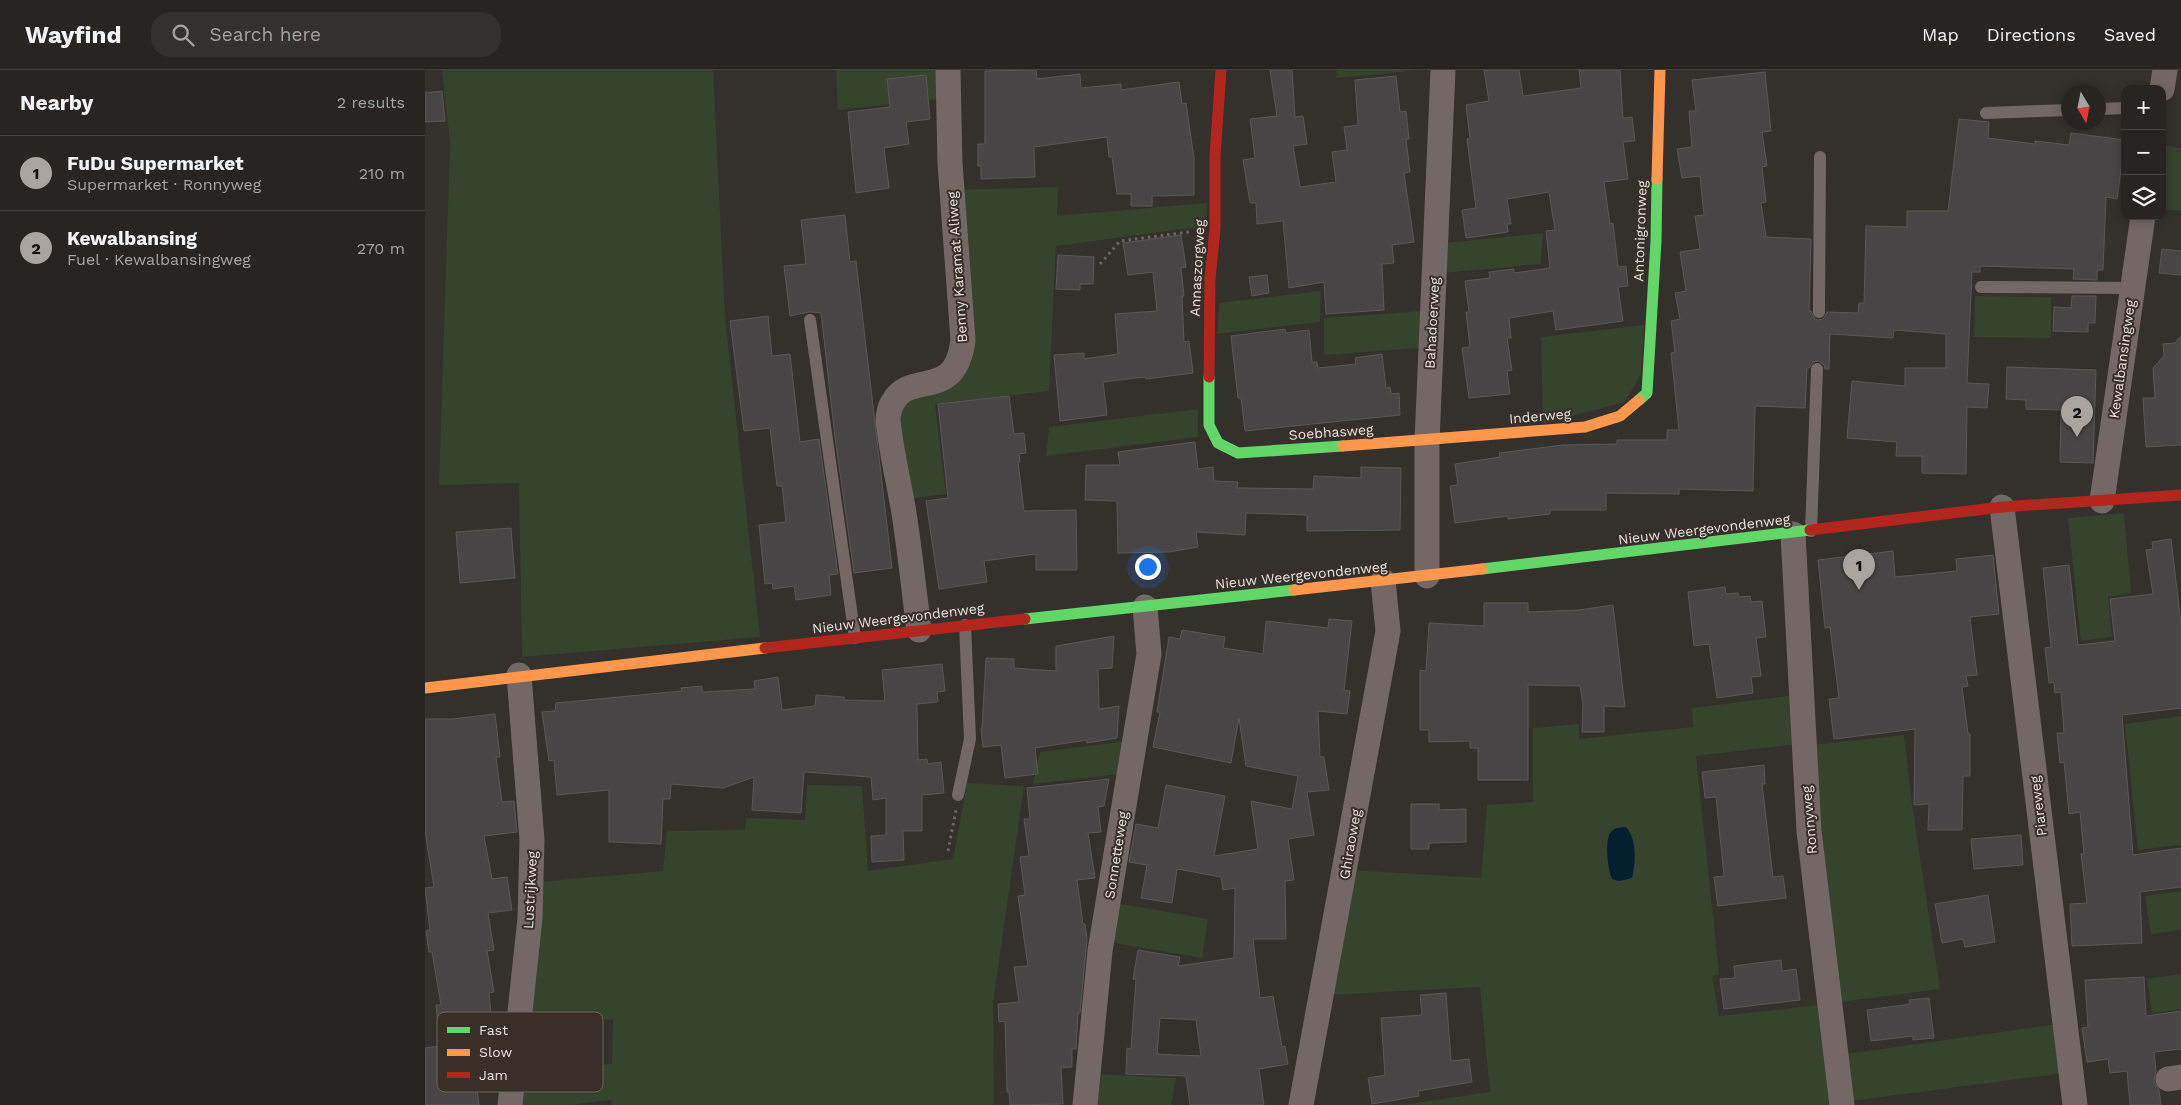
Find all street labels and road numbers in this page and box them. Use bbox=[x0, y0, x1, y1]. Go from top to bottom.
street label: Antonigronweg bbox=[1630, 180, 1650, 282]
street label: Benny Karamat Aliweg bbox=[944, 190, 970, 343]
street label: Annaszorgweg bbox=[1186, 218, 1208, 317]
street label: Bahadoerweg bbox=[1422, 276, 1442, 369]
street label: Kewalbansingweg bbox=[2106, 298, 2138, 419]
street label: Inderweg bbox=[1508, 405, 1572, 427]
street label: Soebhasweg bbox=[1288, 421, 1374, 443]
street label: Nieuw Weergevondenweg bbox=[1617, 510, 1791, 547]
street label: Nieuw Weergevondenweg bbox=[1214, 558, 1388, 592]
street label: Nieuw Weergevondenweg bbox=[811, 599, 985, 636]
street label: Piareweg bbox=[2026, 774, 2050, 837]
street label: Ronnyweg bbox=[1798, 784, 1820, 855]
street label: Ghiraoweg bbox=[1336, 807, 1364, 880]
street label: Sonnetteweg bbox=[1101, 810, 1131, 900]
street label: Lustrijkweg bbox=[520, 850, 540, 929]

